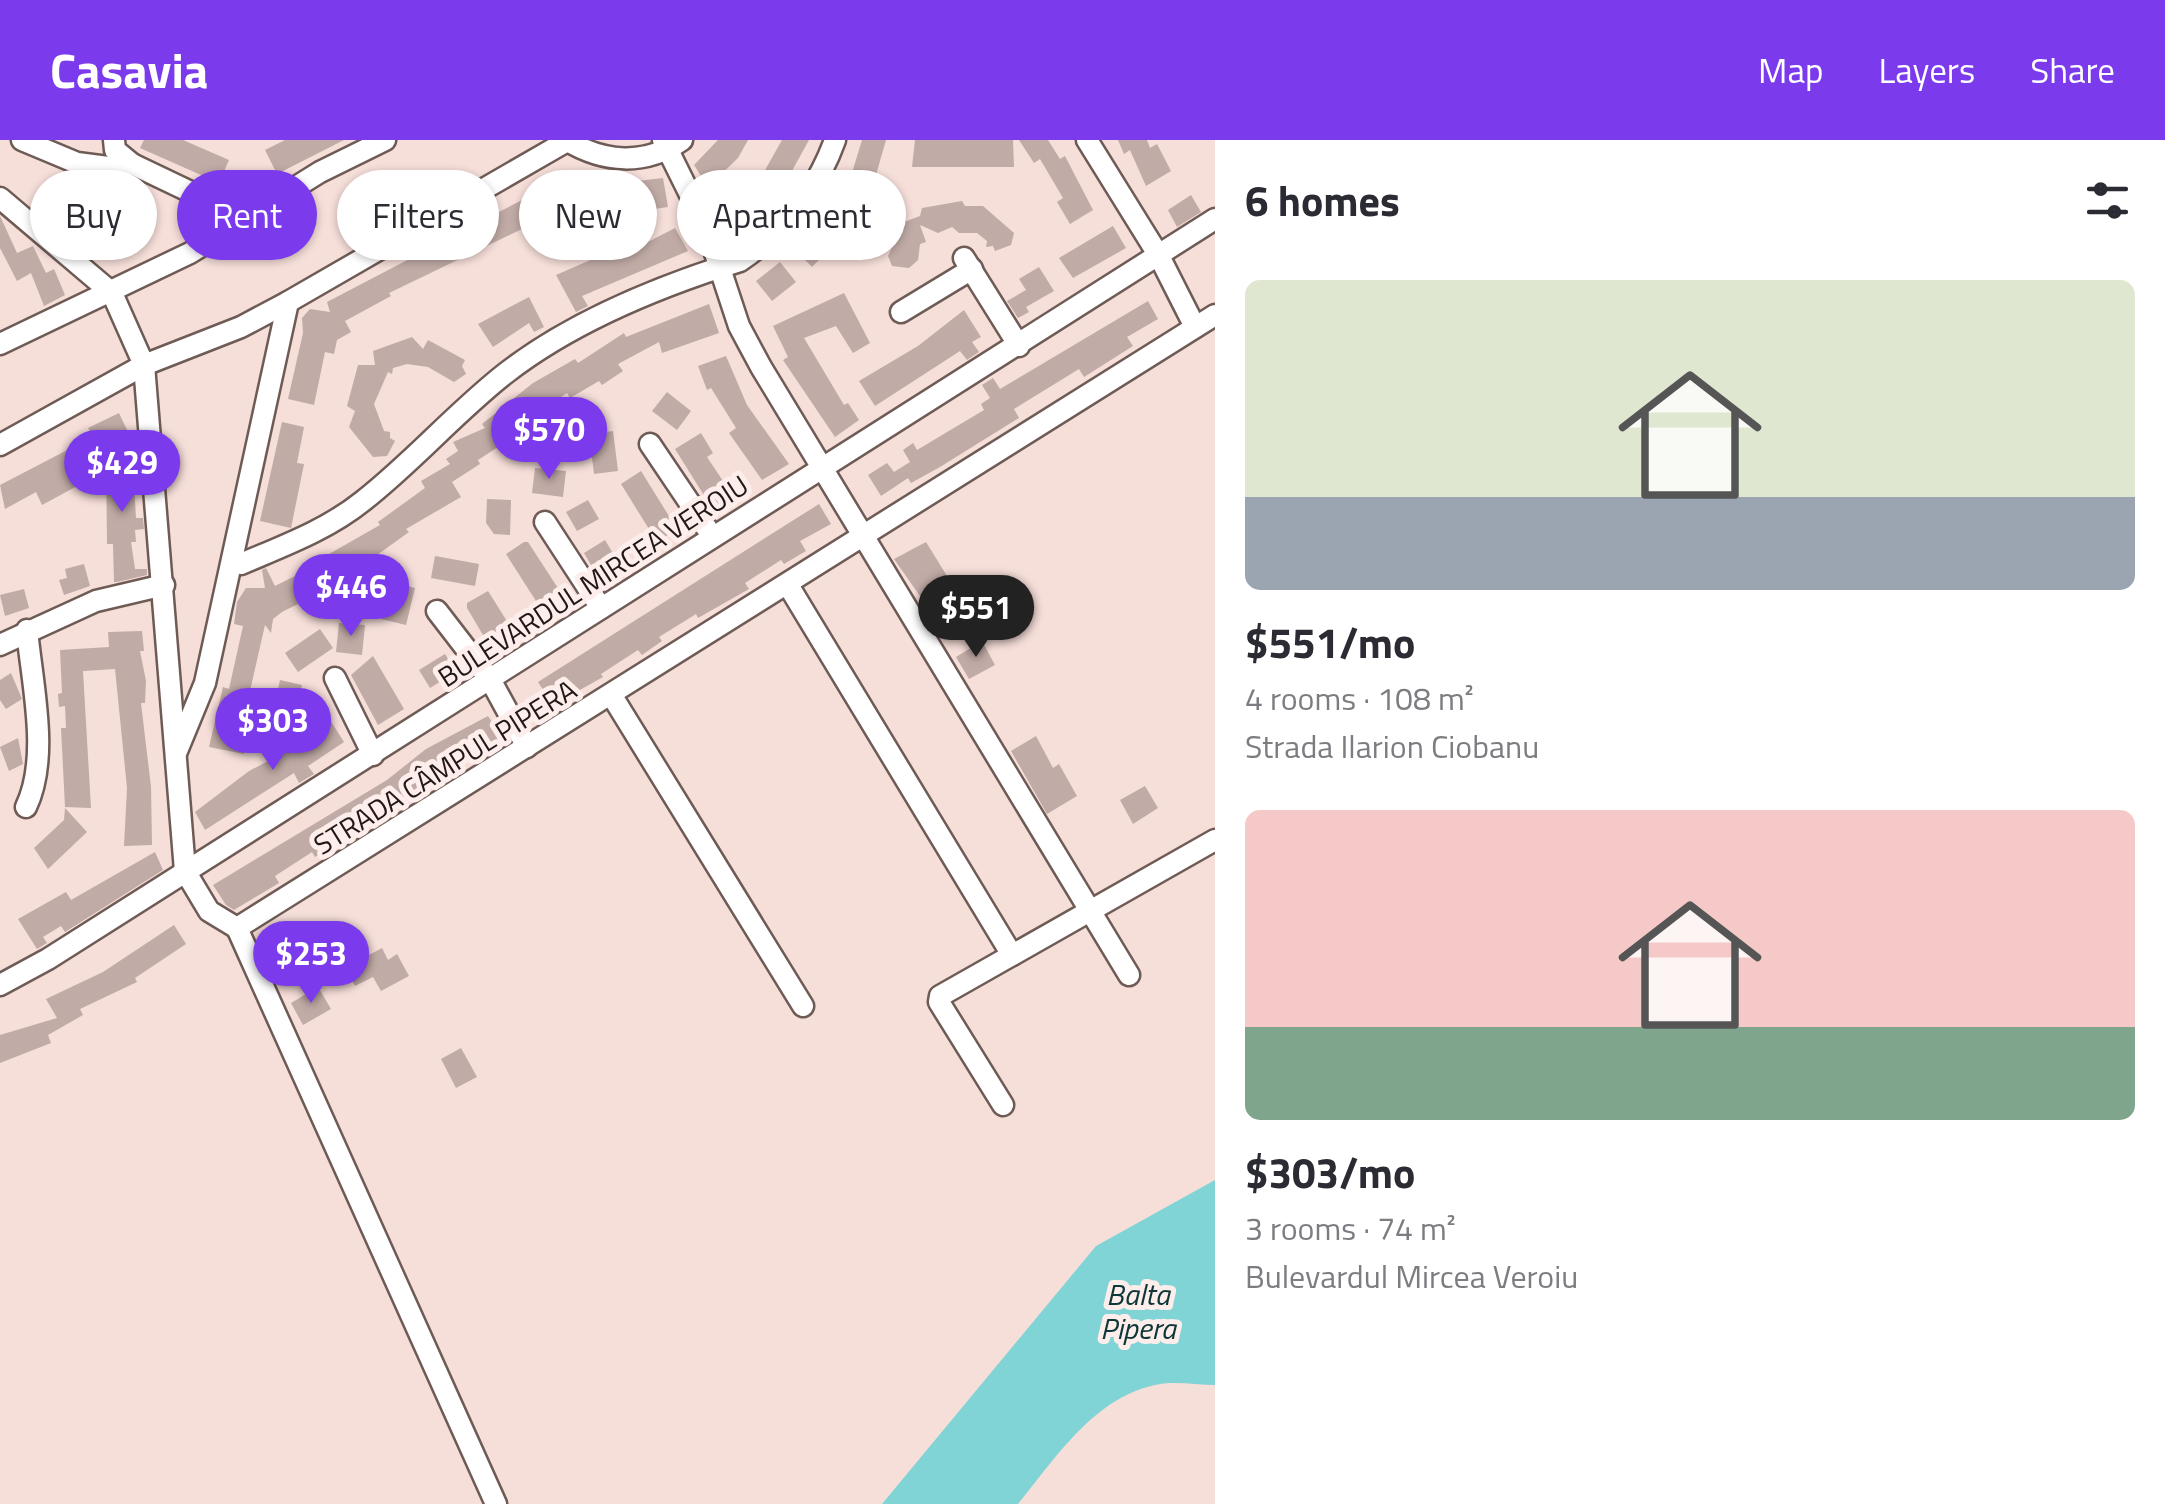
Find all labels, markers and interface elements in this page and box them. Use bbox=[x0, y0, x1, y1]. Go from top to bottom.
text: Casavia bbox=[50, 34, 208, 107]
text: Map bbox=[1758, 43, 1823, 97]
text: Layers bbox=[1878, 43, 1975, 97]
text: Share bbox=[2030, 43, 2115, 97]
text: 6 homes bbox=[1245, 168, 1400, 232]
chip: Buy bbox=[30, 170, 157, 260]
chip: Rent bbox=[177, 170, 317, 260]
chip: Filters bbox=[337, 170, 499, 260]
chip: New bbox=[519, 170, 657, 260]
chip: Apartment bbox=[677, 170, 906, 260]
icon: filters bbox=[2080, 173, 2135, 228]
icon: home bbox=[1600, 345, 1780, 525]
pin: $570 bbox=[490, 397, 608, 482]
text: $570 bbox=[513, 405, 585, 453]
pin: $429 bbox=[63, 430, 181, 515]
text: $429 bbox=[86, 438, 158, 486]
street label: BULEVARDUL MIRCEA VEROIU bbox=[429, 464, 757, 697]
pin: $446 bbox=[292, 554, 410, 639]
text: $446 bbox=[315, 562, 387, 610]
pin: $551 bbox=[917, 575, 1035, 660]
text: $551 bbox=[940, 583, 1012, 631]
text: $551/mo bbox=[1245, 610, 1415, 674]
street label: STRADA CÂMPUL PIPERA bbox=[305, 668, 585, 865]
text: 4 rooms · 108 m² bbox=[1245, 674, 1474, 722]
pin: $303 bbox=[214, 688, 332, 773]
text: $303 bbox=[237, 696, 309, 744]
text: Strada Ilarion Ciobanu bbox=[1245, 722, 1539, 770]
icon: home bbox=[1600, 875, 1780, 1055]
pin: $253 bbox=[252, 921, 370, 1006]
text: $253 bbox=[275, 929, 347, 977]
text: $303/mo bbox=[1245, 1140, 1415, 1204]
text: 3 rooms · 74 m² bbox=[1245, 1204, 1456, 1252]
text: Bulevardul Mircea Veroiu bbox=[1245, 1252, 1578, 1300]
water label: Balta Pipera bbox=[1100, 1271, 1178, 1351]

